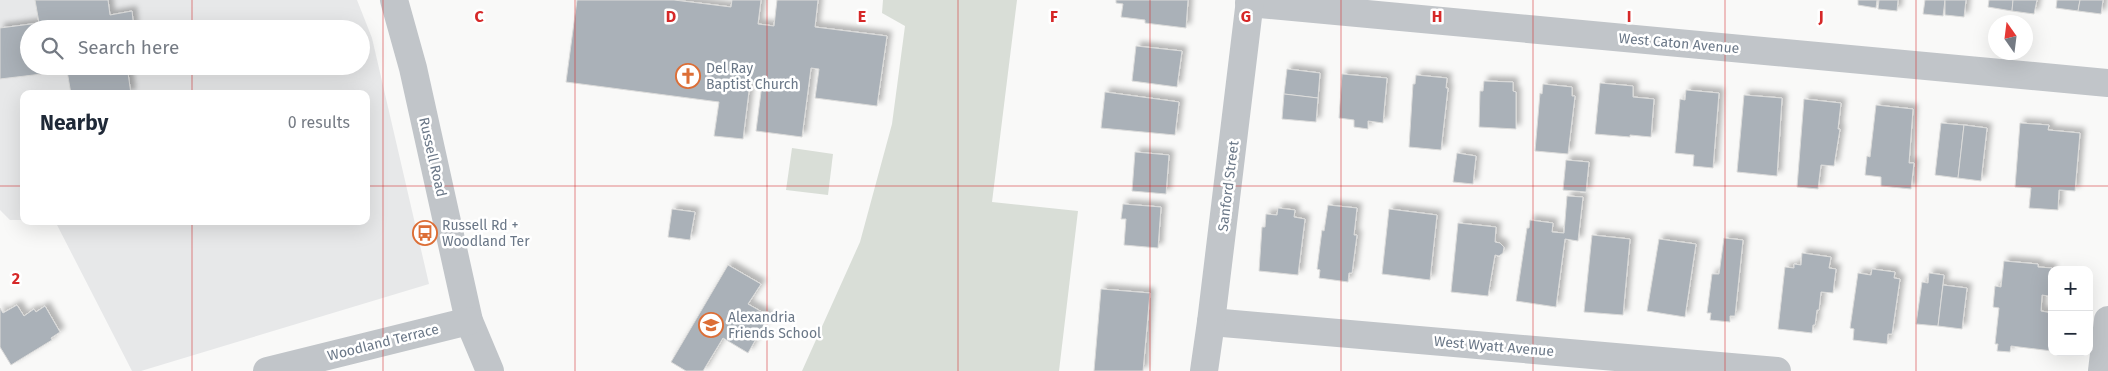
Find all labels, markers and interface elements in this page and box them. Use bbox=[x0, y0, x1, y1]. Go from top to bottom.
text: C bbox=[474, 7, 484, 26]
text: D bbox=[666, 7, 676, 26]
text: E bbox=[858, 7, 866, 26]
text: F bbox=[1050, 7, 1058, 26]
text: G bbox=[1241, 7, 1251, 26]
text: H bbox=[1432, 7, 1442, 26]
text: I bbox=[1627, 7, 1631, 26]
text: J bbox=[1817, 7, 1824, 26]
north arrow bbox=[1988, 15, 2033, 60]
search box bbox=[20, 20, 370, 75]
street label: West Caton Avenue bbox=[1618, 30, 1740, 57]
icon: search bbox=[38, 34, 66, 62]
text: Search here bbox=[78, 36, 179, 59]
place label: Del Ray Baptist Church bbox=[706, 60, 799, 93]
church icon: Del Ray Baptist Church bbox=[675, 63, 701, 89]
text: Nearby bbox=[40, 110, 108, 136]
text: 0 results bbox=[288, 113, 350, 132]
street label: Russell Road bbox=[415, 116, 450, 199]
street label: Sanford Street bbox=[1215, 139, 1243, 232]
place label: Russell Rd + Woodland Ter bbox=[442, 217, 530, 250]
bus stop icon: Russell Rd + Woodland Ter bbox=[412, 220, 438, 246]
map controls bbox=[2048, 266, 2093, 356]
button: + bbox=[2048, 266, 2093, 311]
text: 2 bbox=[12, 269, 20, 288]
place label: Alexandria Friends School bbox=[728, 309, 821, 342]
button: − bbox=[2048, 311, 2093, 356]
school or university icon: Alexandria Friends School bbox=[698, 312, 724, 338]
street label: Woodland Terrace bbox=[326, 320, 441, 365]
street label: West Wyatt Avenue bbox=[1433, 333, 1555, 360]

